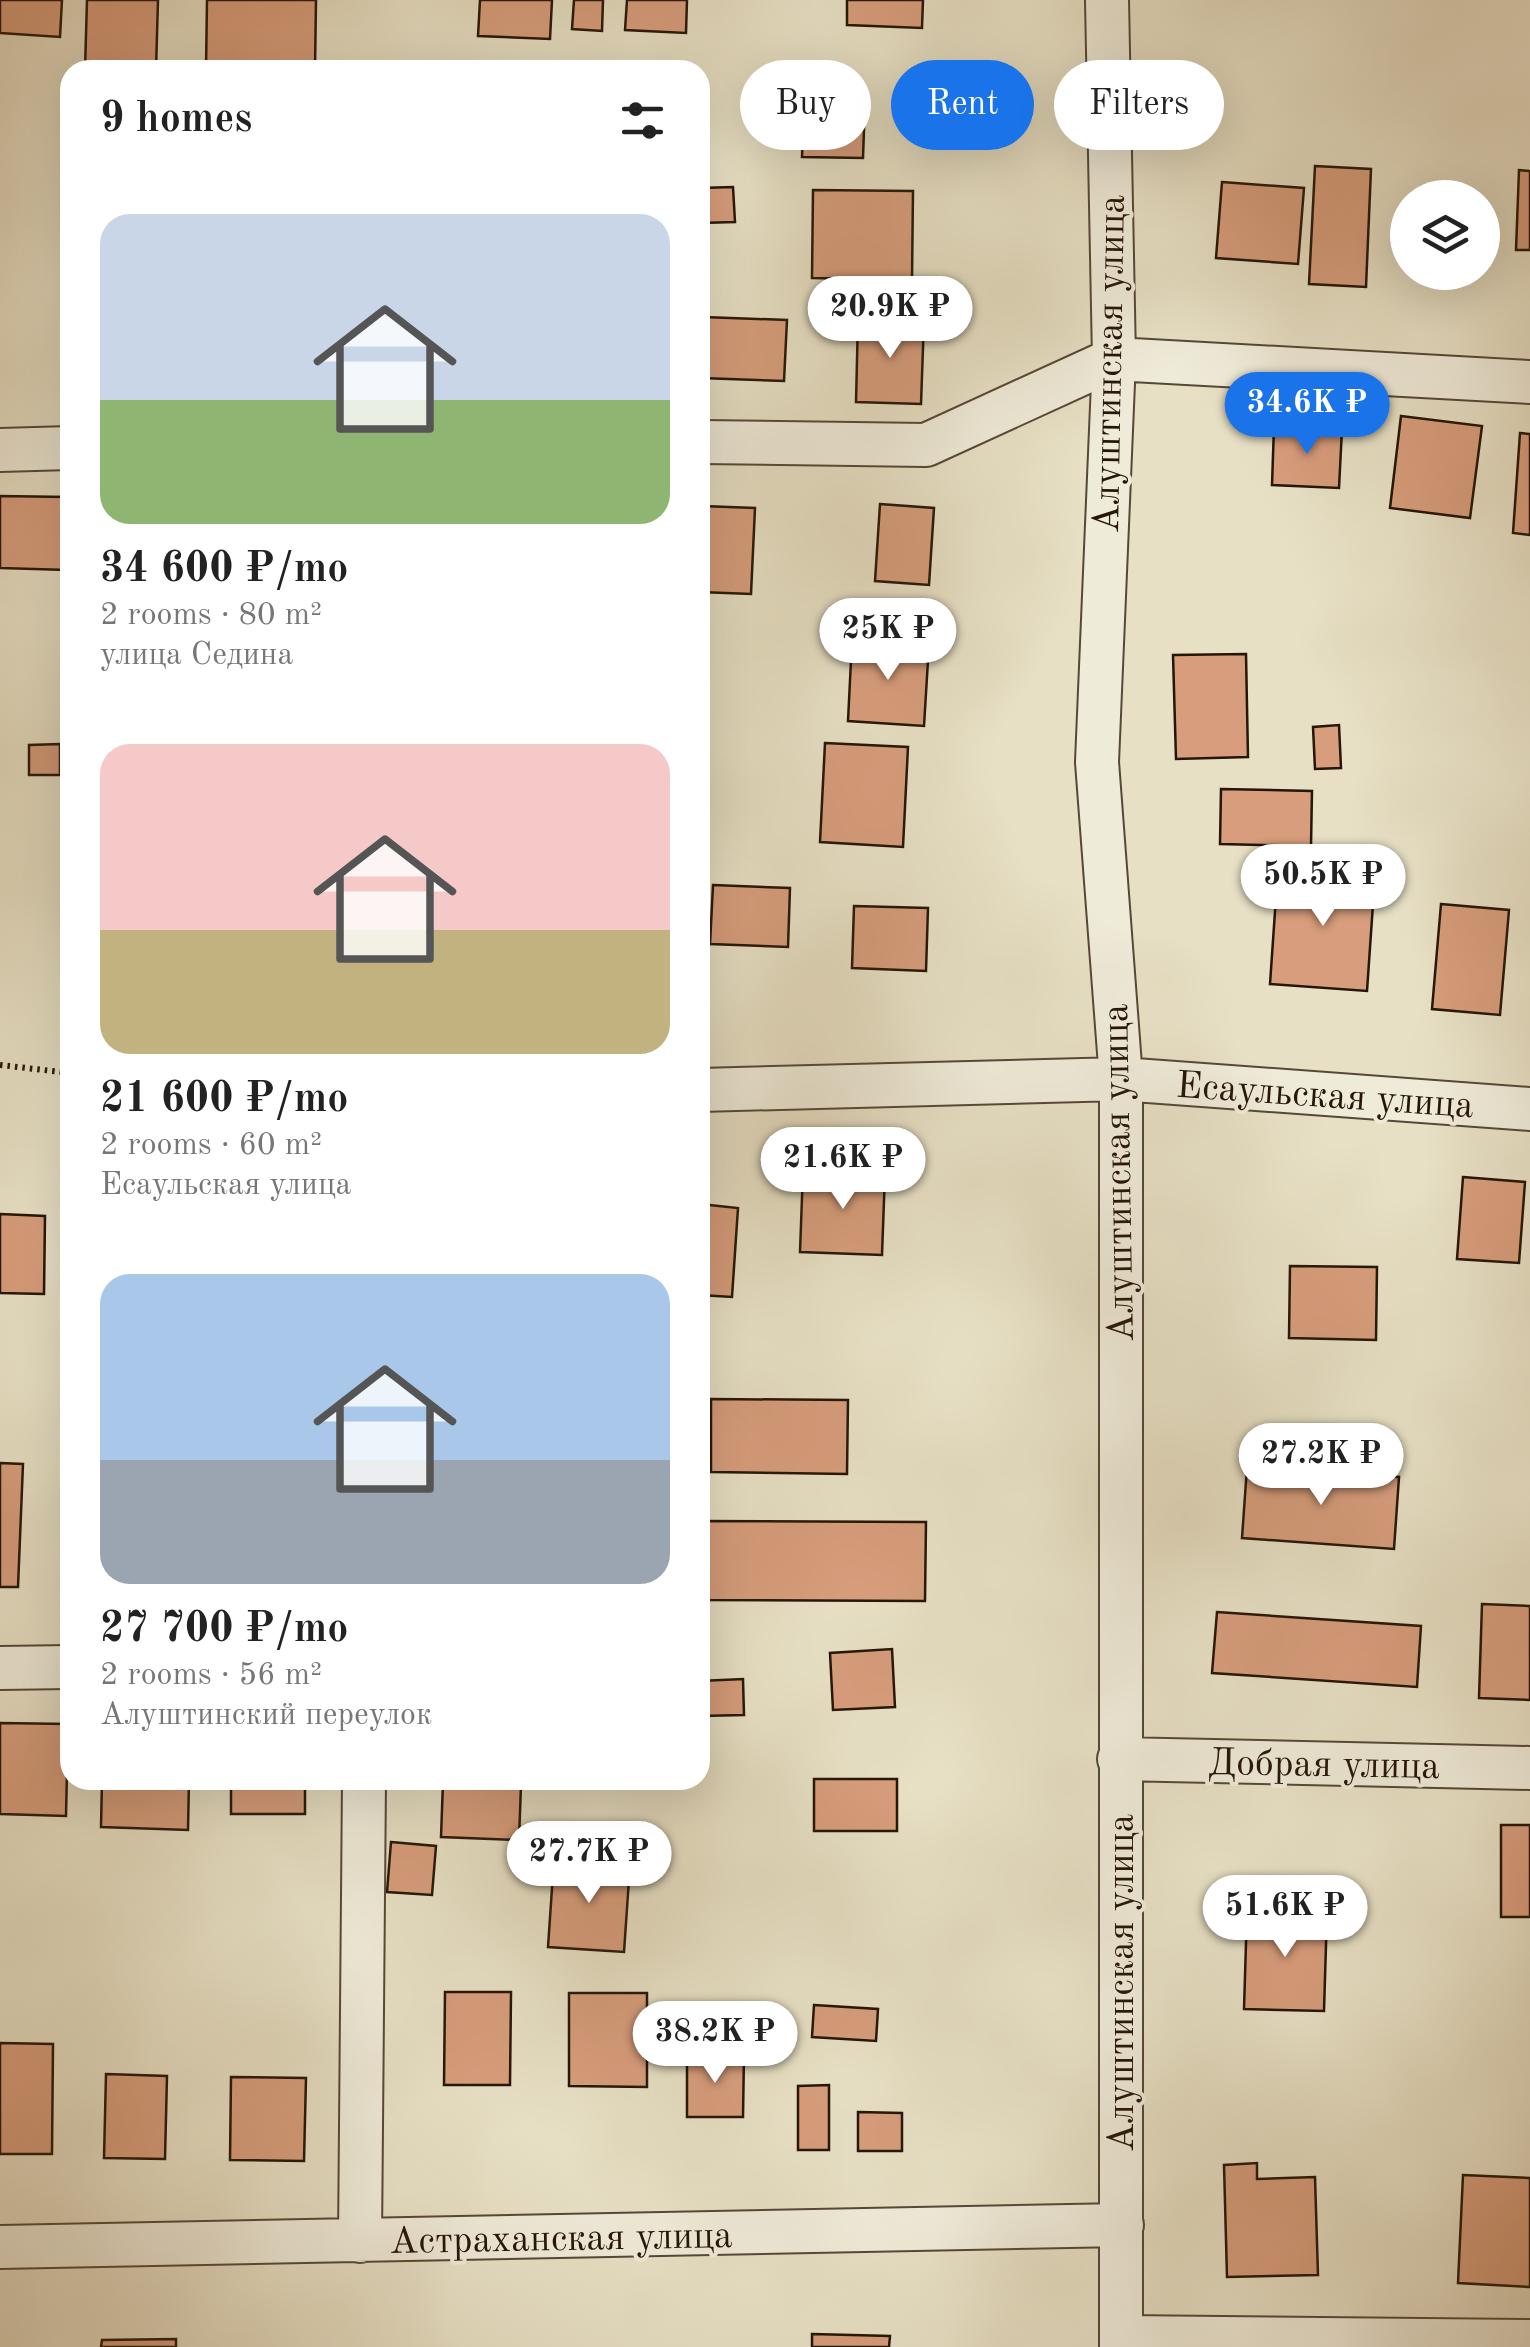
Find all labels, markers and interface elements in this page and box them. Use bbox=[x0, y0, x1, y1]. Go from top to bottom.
chip: Buy bbox=[740, 60, 871, 150]
chip: Rent bbox=[891, 60, 1034, 150]
chip: Filters bbox=[1054, 60, 1224, 150]
icon: filters bbox=[615, 93, 670, 148]
text: 9 homes bbox=[100, 99, 252, 141]
map controls bbox=[1390, 180, 1500, 290]
button: layers bbox=[1390, 180, 1500, 290]
street label: Алуштинская улица bbox=[1089, 194, 1133, 534]
pin: 20.9K ₽ bbox=[798, 276, 982, 361]
icon: home bbox=[295, 279, 475, 459]
text: 20.9K ₽ bbox=[830, 292, 950, 324]
pin: 34.6K ₽ bbox=[1215, 372, 1399, 457]
text: 34.6K ₽ bbox=[1247, 388, 1367, 420]
text: 34 600 ₽/mo bbox=[100, 549, 348, 591]
pin: 25K ₽ bbox=[818, 598, 958, 683]
text: 2 rooms · 80 m² bbox=[100, 600, 322, 632]
text: 25K ₽ bbox=[841, 614, 935, 646]
text: улица Седина bbox=[100, 640, 293, 672]
icon: home bbox=[295, 809, 475, 989]
pin: 50.5K ₽ bbox=[1231, 844, 1415, 929]
text: 50.5K ₽ bbox=[1263, 860, 1383, 892]
street label: Алуштинская улица bbox=[1098, 1003, 1142, 1343]
street label: Есаульская улица bbox=[1175, 1068, 1475, 1126]
text: 21 600 ₽/mo bbox=[100, 1079, 348, 1121]
pin: 21.6K ₽ bbox=[751, 1127, 935, 1212]
text: 2 rooms · 60 m² bbox=[100, 1130, 322, 1162]
text: 21.6K ₽ bbox=[783, 1143, 903, 1175]
text: Есаульская улица bbox=[100, 1170, 351, 1202]
icon: home bbox=[295, 1339, 475, 1519]
pin: 27.2K ₽ bbox=[1229, 1423, 1413, 1508]
text: 27.2K ₽ bbox=[1261, 1439, 1381, 1471]
text: 27 700 ₽/mo bbox=[100, 1609, 348, 1651]
text: 2 rooms · 56 m² bbox=[100, 1660, 322, 1692]
text: Алуштинский переулок bbox=[100, 1700, 432, 1732]
street label: Добрая улица bbox=[1208, 1745, 1440, 1787]
street label: Алуштинская улица bbox=[1104, 1814, 1142, 2152]
pin: 27.7K ₽ bbox=[497, 1821, 681, 1906]
text: 27.7K ₽ bbox=[529, 1837, 649, 1869]
pin: 51.6K ₽ bbox=[1193, 1875, 1377, 1960]
text: 51.6K ₽ bbox=[1225, 1891, 1345, 1923]
pin: 38.2K ₽ bbox=[623, 2001, 807, 2086]
text: 38.2K ₽ bbox=[655, 2017, 775, 2049]
street label: Астраханская улица bbox=[389, 2218, 733, 2262]

